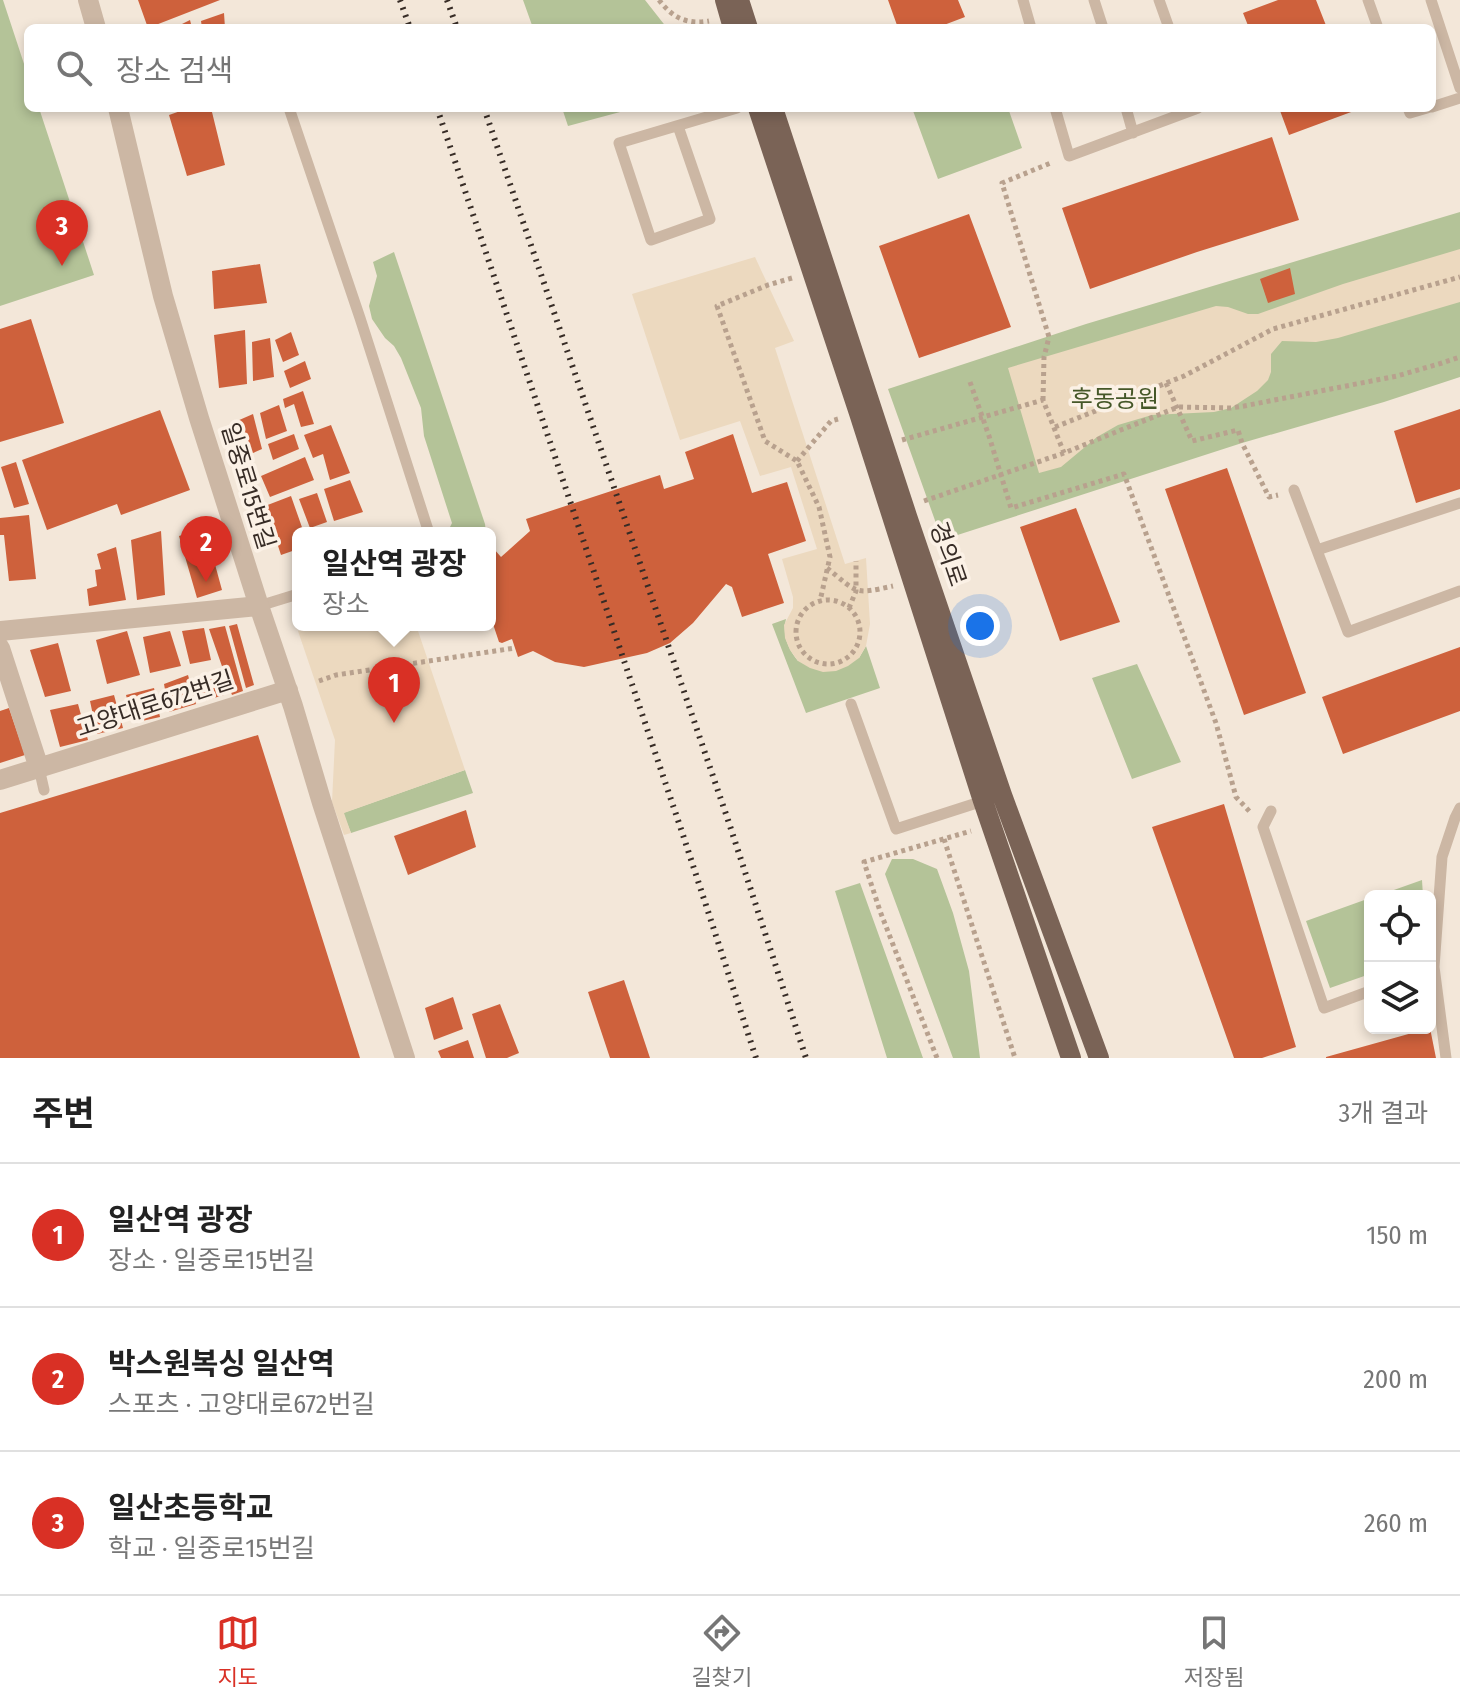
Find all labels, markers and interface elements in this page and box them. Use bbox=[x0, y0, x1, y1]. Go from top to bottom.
search box bbox=[24, 24, 1436, 112]
icon: search bbox=[52, 46, 96, 90]
text: 장소 검색 bbox=[116, 53, 233, 89]
pin: 3 bbox=[36, 200, 88, 266]
park label: 후동공원 bbox=[1071, 385, 1159, 413]
street label: 일중로15번길 bbox=[215, 419, 281, 553]
pin: 2 bbox=[180, 516, 232, 582]
street label: 경의로 bbox=[924, 518, 972, 590]
popup bbox=[292, 527, 496, 631]
text: 일산역 광장 bbox=[322, 546, 466, 582]
text: 장소 bbox=[322, 589, 370, 620]
your location bbox=[960, 606, 1000, 646]
pin: 1 bbox=[368, 657, 420, 723]
street label: 고양대로672번길 bbox=[73, 665, 237, 743]
map controls bbox=[1364, 890, 1436, 1034]
button: locate bbox=[1364, 890, 1436, 962]
button: layers bbox=[1364, 962, 1436, 1034]
text: 주변 bbox=[32, 1093, 95, 1134]
text: 3개 결과 bbox=[1338, 1098, 1428, 1129]
text: 일산역 광장 bbox=[108, 1202, 252, 1238]
text: 1 bbox=[53, 1220, 64, 1251]
text: 150 m bbox=[1366, 1220, 1428, 1251]
text: 장소 · 일중로15번길 bbox=[108, 1245, 315, 1276]
text: 박스원복싱 일산역 bbox=[108, 1346, 335, 1382]
text: 2 bbox=[52, 1364, 64, 1395]
text: 200 m bbox=[1363, 1364, 1428, 1395]
text: 스포츠 · 고양대로672번길 bbox=[108, 1389, 375, 1420]
text: 일산초등학교 bbox=[108, 1490, 274, 1526]
text: 3 bbox=[52, 1508, 64, 1539]
text: 260 m bbox=[1364, 1508, 1428, 1539]
text: 학교 · 일중로15번길 bbox=[108, 1533, 315, 1564]
tab: 지도 bbox=[216, 1611, 260, 1691]
tab: 길찾기 bbox=[691, 1611, 752, 1691]
tab: 저장됨 bbox=[1183, 1611, 1244, 1691]

